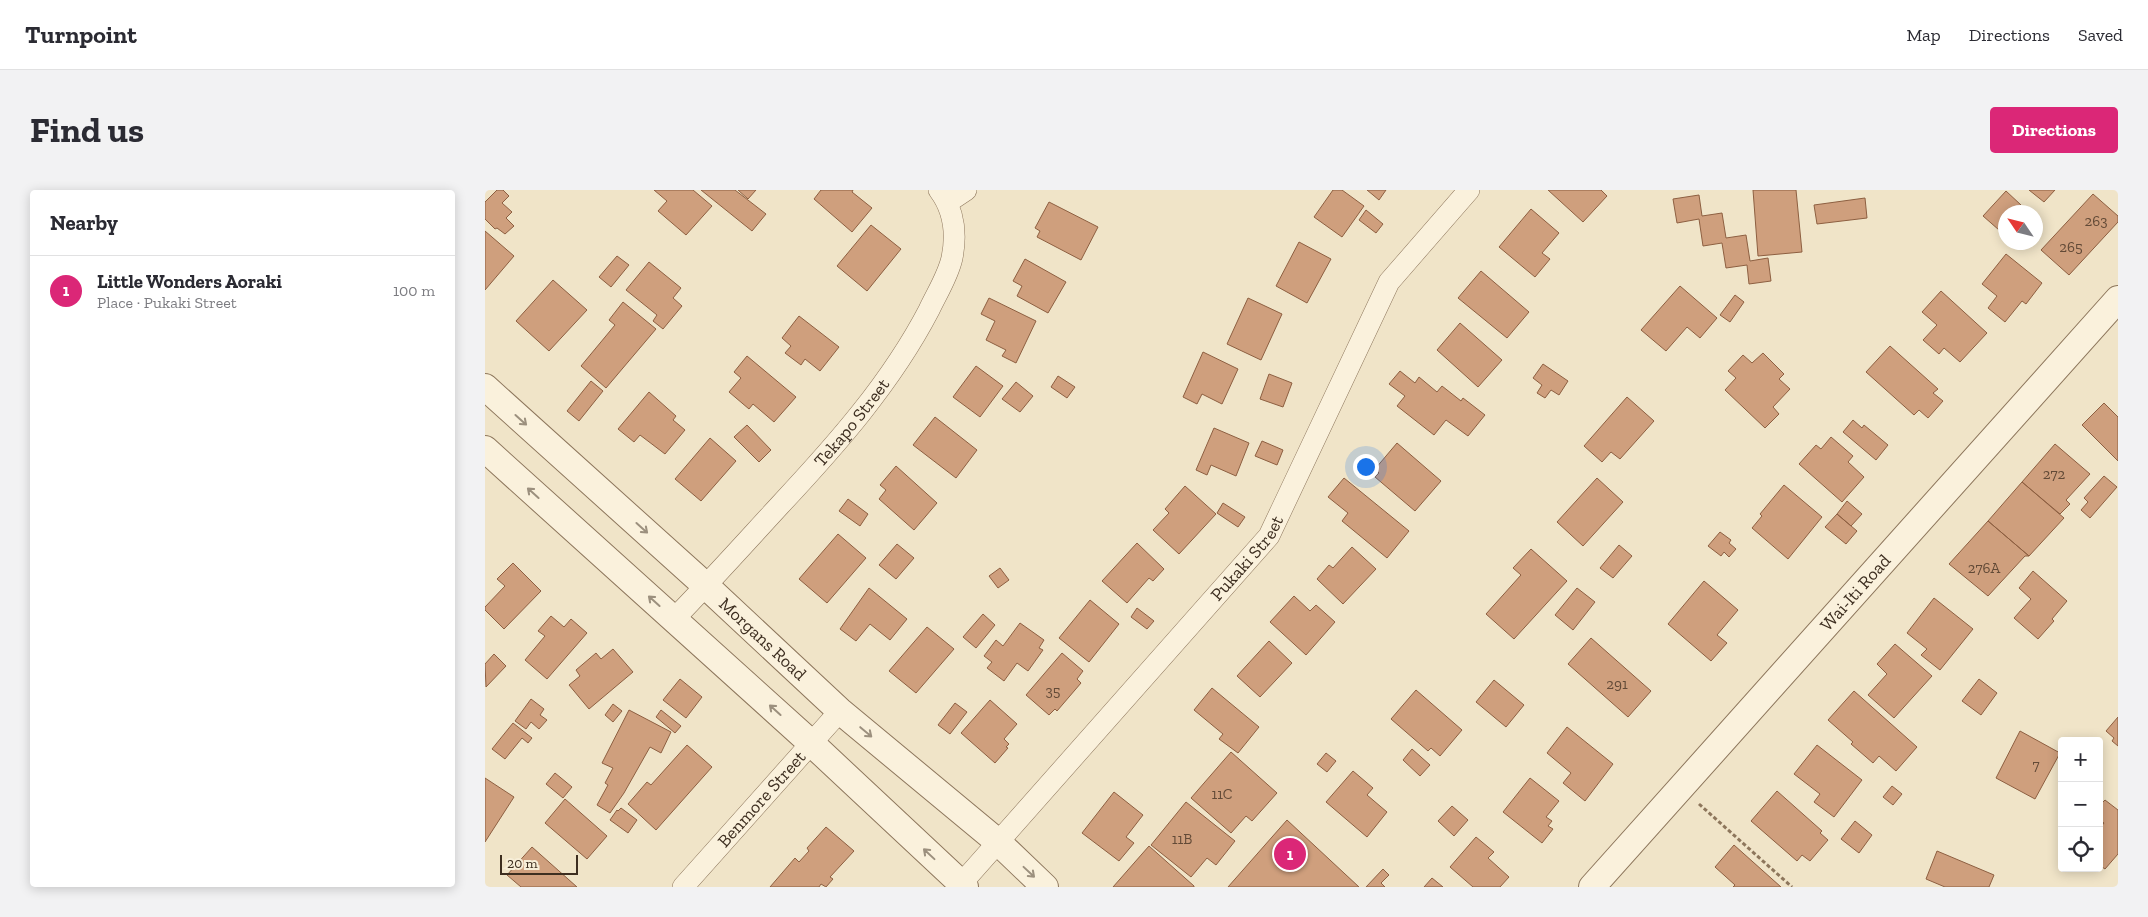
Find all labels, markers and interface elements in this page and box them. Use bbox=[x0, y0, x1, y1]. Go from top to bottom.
text: Turnpoint bbox=[25, 20, 137, 49]
text: Map bbox=[1906, 24, 1941, 46]
text: Directions bbox=[1969, 24, 2050, 46]
text: Saved bbox=[2078, 24, 2123, 46]
button: Directions bbox=[1990, 107, 2118, 153]
text: Find us bbox=[30, 109, 144, 151]
north arrow bbox=[1998, 205, 2043, 250]
text: Nearby bbox=[50, 210, 118, 235]
house number: 263 bbox=[2084, 212, 2108, 230]
house number: 265 bbox=[2059, 238, 2083, 256]
text: Little Wonders Aoraki bbox=[97, 270, 282, 293]
text: 1 bbox=[63, 281, 69, 300]
text: 100 m bbox=[393, 281, 435, 300]
text: Place · Pukaki Street bbox=[97, 293, 237, 312]
street label: Tekapo Street bbox=[809, 374, 894, 471]
one-way arrow bbox=[515, 414, 528, 425]
your location bbox=[1353, 454, 1379, 480]
house number: 272 bbox=[2043, 465, 2066, 483]
one-way arrow bbox=[527, 487, 540, 499]
street label: Pukaki Street bbox=[1206, 512, 1288, 605]
one-way arrow bbox=[635, 522, 648, 534]
street label: Wai-Iti Road bbox=[1815, 550, 1895, 635]
house number: 276A bbox=[1968, 559, 2001, 577]
street label: Morgans Road bbox=[714, 593, 811, 685]
one-way arrow bbox=[648, 595, 661, 607]
house number: 291 bbox=[1606, 675, 1628, 693]
house number: 35 bbox=[1045, 682, 1061, 700]
one-way arrow bbox=[768, 704, 781, 716]
one-way arrow bbox=[859, 726, 872, 738]
map controls bbox=[2058, 737, 2103, 872]
button: + bbox=[2058, 737, 2103, 782]
street label: Benmore Street bbox=[713, 746, 811, 852]
house number: 7 bbox=[2032, 756, 2040, 774]
button: − bbox=[2058, 782, 2103, 827]
house number: 11C bbox=[1211, 785, 1233, 803]
button: locate bbox=[2058, 827, 2103, 872]
house number: 11B bbox=[1172, 830, 1192, 848]
pin: 1 bbox=[1274, 835, 1306, 873]
one-way arrow bbox=[922, 848, 935, 860]
scale bar bbox=[500, 852, 577, 875]
text: 20 m bbox=[507, 855, 538, 872]
one-way arrow bbox=[1023, 866, 1035, 878]

